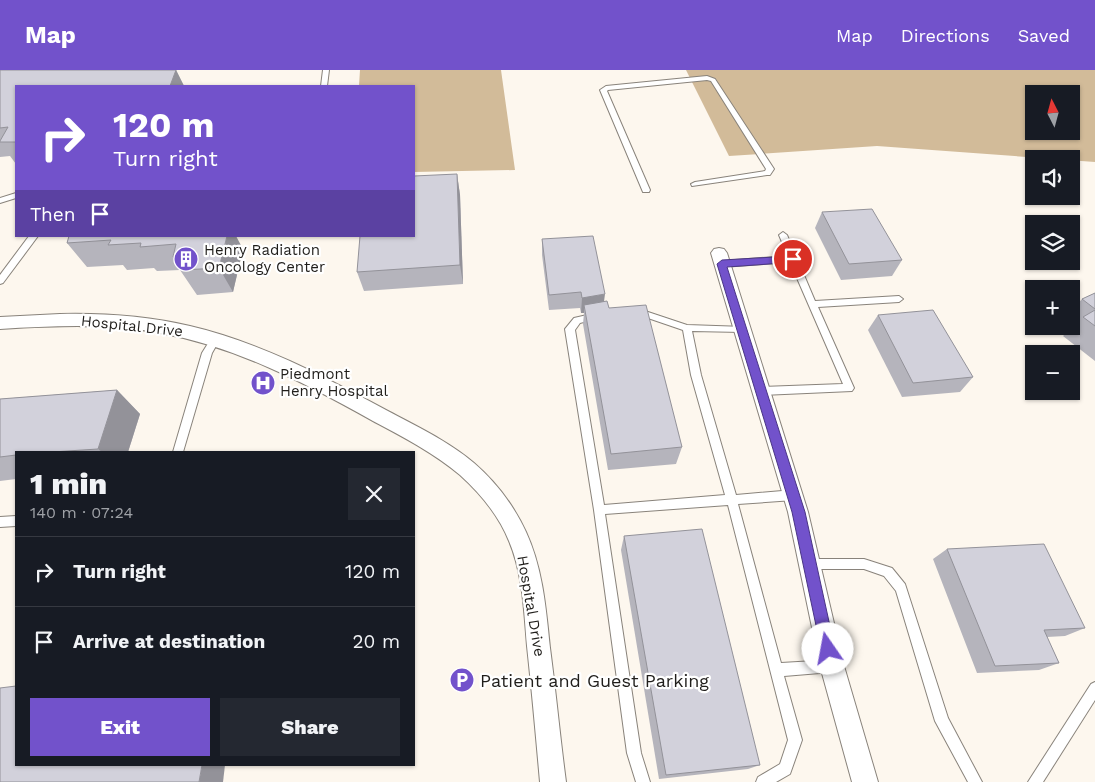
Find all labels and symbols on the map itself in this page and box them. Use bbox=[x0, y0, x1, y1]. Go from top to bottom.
north arrow bbox=[1025, 85, 1080, 140]
pin bbox=[772, 238, 814, 280]
place label: Henry Radiation Oncology Center bbox=[204, 241, 325, 276]
building icon: Henry Radiation Oncology Center bbox=[173, 246, 199, 272]
street label: Hospital Drive bbox=[80, 312, 184, 340]
place label: Piedmont Henry Hospital bbox=[280, 365, 388, 400]
hospital icon: Piedmont Henry Hospital bbox=[250, 370, 276, 396]
street label: Hospital Drive bbox=[513, 554, 549, 658]
position arrow bbox=[801, 622, 853, 674]
parking icon: Patient and Guest Parking bbox=[449, 667, 475, 693]
place label: Patient and Guest Parking bbox=[480, 670, 709, 691]

